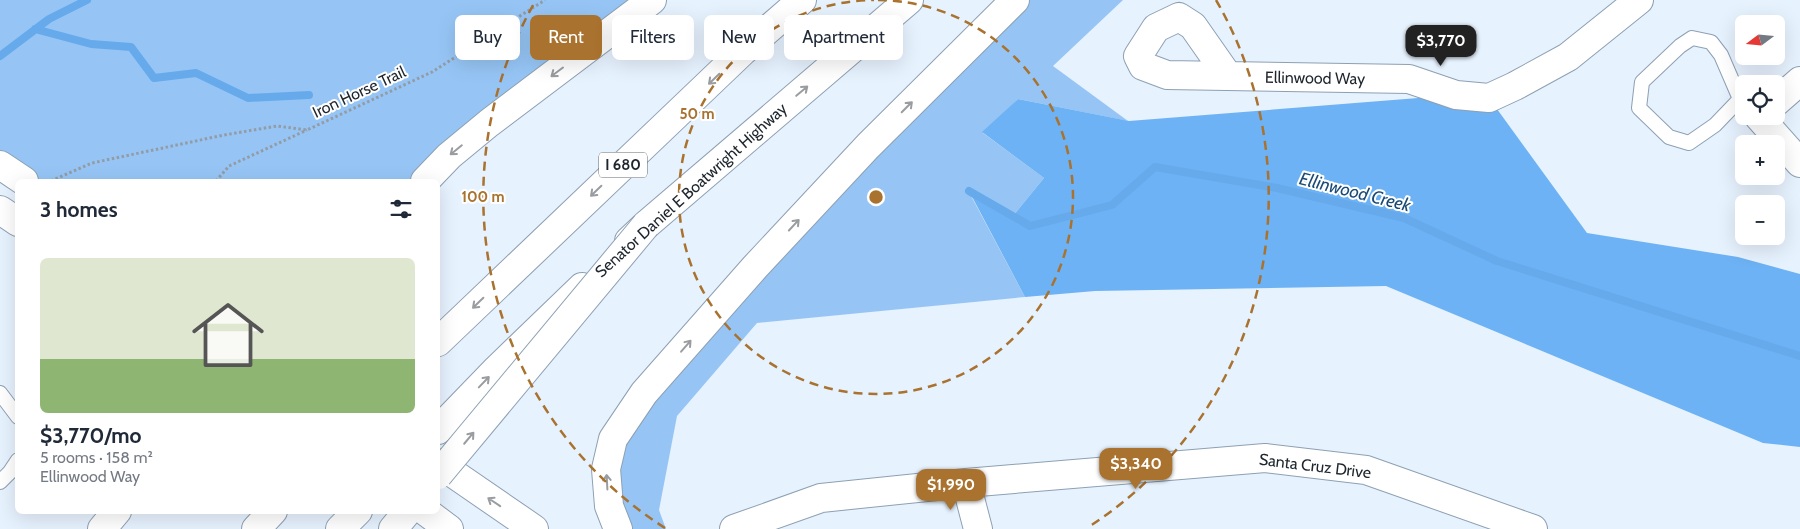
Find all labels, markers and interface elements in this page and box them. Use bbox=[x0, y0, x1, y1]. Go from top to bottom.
chip: Buy bbox=[455, 15, 520, 60]
chip: Rent bbox=[530, 15, 602, 60]
chip: Filters bbox=[612, 15, 694, 60]
chip: New bbox=[704, 15, 774, 60]
chip: Apartment bbox=[784, 15, 903, 60]
north arrow bbox=[1735, 15, 1785, 65]
map controls bbox=[1735, 15, 1785, 245]
pin: $3,770 bbox=[1400, 24, 1482, 67]
text: $3,770 bbox=[1416, 31, 1466, 50]
street label: Iron Horse Trail bbox=[309, 62, 409, 122]
one-way arrow bbox=[551, 66, 564, 77]
street label: Ellinwood Way bbox=[1265, 68, 1365, 88]
one-way arrow bbox=[707, 73, 720, 85]
button: locate bbox=[1735, 75, 1785, 125]
one-way arrow bbox=[796, 85, 809, 97]
street label: Senator Daniel E Boatwright Highway bbox=[591, 99, 791, 281]
one-way arrow bbox=[900, 102, 912, 114]
text: 50 m bbox=[679, 105, 715, 123]
button: + bbox=[1735, 135, 1785, 185]
one-way arrow bbox=[449, 145, 462, 156]
road number: I 680 bbox=[599, 152, 647, 178]
water label: Ellinwood Creek bbox=[1297, 168, 1414, 217]
one-way arrow bbox=[590, 185, 602, 197]
text: 100 m bbox=[461, 188, 505, 206]
centre of rings bbox=[867, 188, 885, 206]
icon: filters bbox=[387, 195, 415, 223]
button: − bbox=[1735, 195, 1785, 245]
text: 3 homes bbox=[40, 197, 118, 222]
one-way arrow bbox=[788, 218, 800, 231]
icon: home bbox=[183, 290, 273, 380]
one-way arrow bbox=[472, 297, 485, 309]
one-way arrow bbox=[680, 339, 691, 352]
one-way arrow bbox=[478, 376, 490, 389]
text: $3,770/mo bbox=[40, 423, 141, 448]
one-way arrow bbox=[463, 432, 474, 445]
text: 5 rooms · 158 m² bbox=[40, 448, 153, 467]
pin: $3,340 bbox=[1095, 448, 1177, 490]
street label: Santa Cruz Drive bbox=[1258, 450, 1372, 482]
text: $3,340 bbox=[1110, 454, 1162, 473]
text: Ellinwood Way bbox=[40, 467, 140, 486]
pin: $1,990 bbox=[910, 468, 992, 511]
one-way arrow bbox=[603, 474, 612, 490]
text: $1,990 bbox=[927, 475, 975, 494]
one-way arrow bbox=[487, 496, 501, 506]

